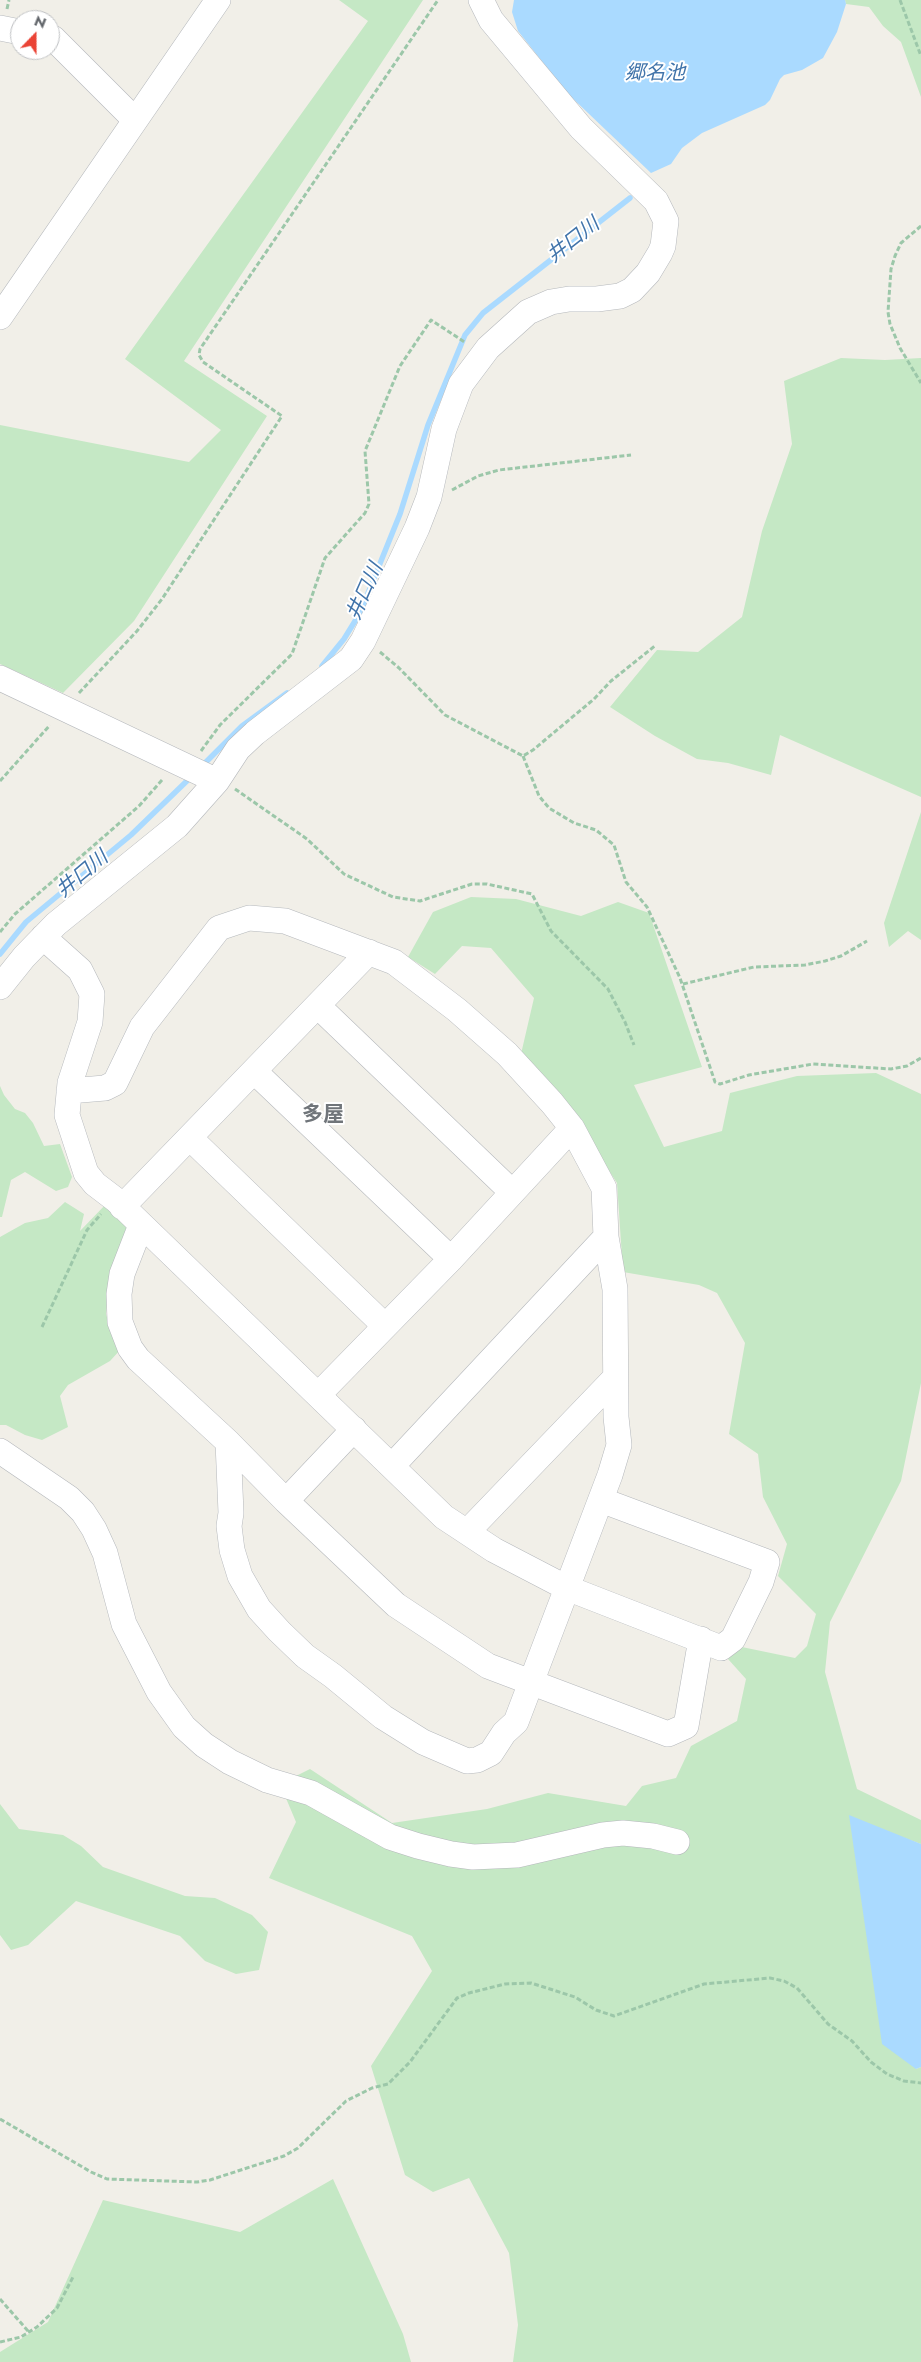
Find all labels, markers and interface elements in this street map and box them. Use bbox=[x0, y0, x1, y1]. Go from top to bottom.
north arrow bbox=[10, 10, 60, 60]
text: N bbox=[31, 11, 49, 33]
water label: 郷名池 bbox=[625, 62, 685, 86]
water label: 井口川 bbox=[543, 213, 605, 269]
water label: 井口川 bbox=[343, 560, 389, 624]
water label: 井口川 bbox=[52, 847, 114, 903]
district label: 多屋 bbox=[302, 1103, 344, 1129]

